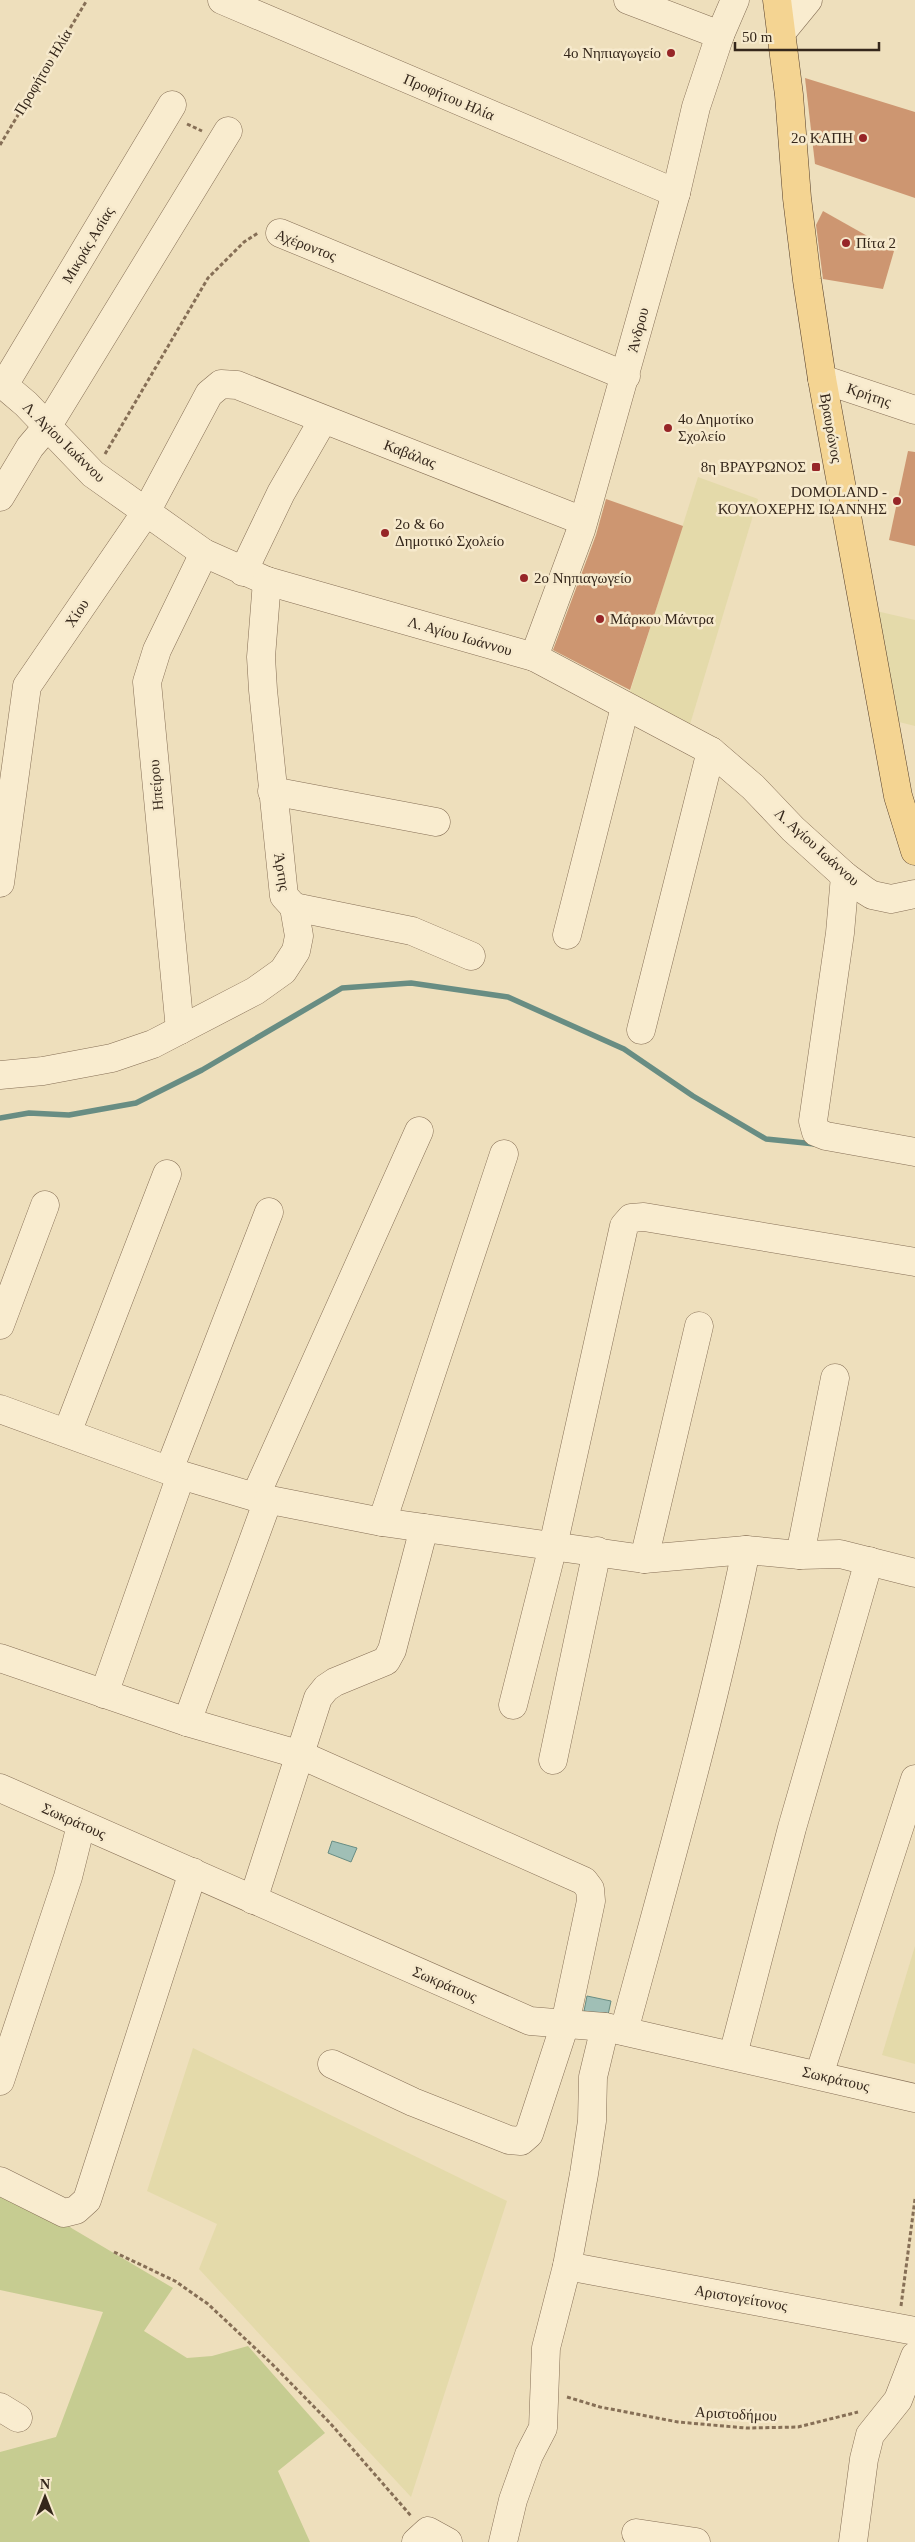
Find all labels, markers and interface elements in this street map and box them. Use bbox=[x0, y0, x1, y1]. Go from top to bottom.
scale bar bbox=[735, 20, 879, 52]
street label: Προφήτου Ηλία bbox=[11, 26, 75, 118]
text: 50 m bbox=[742, 29, 773, 45]
place label: 4ο Νηπιαγωγείο bbox=[563, 45, 661, 61]
marker: 4ο Νηπιαγωγείο bbox=[665, 47, 677, 59]
street label: Προφήτου Ηλία bbox=[401, 71, 497, 123]
place label: 2ο ΚΑΠΗ bbox=[791, 130, 853, 146]
marker: 2ο ΚΑΠΗ bbox=[857, 132, 869, 144]
street label: Μικράς Ασίας bbox=[59, 204, 117, 286]
street label: Αχέροντος bbox=[273, 226, 339, 264]
place label: Πίτα 2 bbox=[856, 235, 896, 251]
marker: Πίτα 2 bbox=[840, 237, 852, 249]
street label: Άνδρου bbox=[624, 306, 652, 354]
street label: Κρήτης bbox=[845, 380, 893, 410]
street label: Βραυρώνος bbox=[817, 392, 845, 464]
street label: Λ. Αγίου Ιωάννου bbox=[20, 399, 108, 485]
place label: 4ο Δημοτίκο Σχολείο bbox=[678, 411, 754, 444]
marker: 4ο Δημοτίκο Σχολείο bbox=[662, 422, 674, 434]
street label: Καβάλας bbox=[382, 437, 438, 471]
place label: 8η ΒΡΑΥΡΩΝΟΣ bbox=[701, 459, 806, 475]
marker: 8η ΒΡΑΥΡΩΝΟΣ bbox=[810, 461, 822, 473]
place label: DOMOLAND - ΚΟΥΛΟΧΕΡΗΣ ΙΩΑΝΝΗΣ bbox=[718, 484, 887, 517]
marker: DOMOLAND - ΚΟΥΛΟΧΕΡΗΣ ΙΩΑΝΝΗΣ bbox=[891, 495, 903, 507]
place label: 2ο & 6ο Δημοτικό Σχολείο bbox=[395, 516, 504, 549]
marker: 2ο & 6ο Δημοτικό Σχολείο bbox=[379, 527, 391, 539]
place label: 2ο Νηπιαγωγείο bbox=[534, 570, 632, 586]
marker: 2ο Νηπιαγωγείο bbox=[518, 572, 530, 584]
street label: Χίου bbox=[62, 596, 92, 630]
place label: Μάρκου Μάντρα bbox=[610, 611, 714, 627]
street label: Λ. Αγίου Ιωάννου bbox=[406, 613, 514, 659]
marker: Μάρκου Μάντρα bbox=[594, 613, 606, 625]
street label: Ηπείρου bbox=[146, 759, 166, 811]
street label: Λ. Αγίου Ιωάννου bbox=[772, 805, 862, 889]
street label: Άρτης bbox=[271, 852, 293, 892]
street label: Σωκράτους bbox=[39, 1800, 109, 1842]
street label: Σωκράτους bbox=[410, 1963, 480, 2005]
street label: Σωκράτους bbox=[801, 2064, 871, 2095]
street label: Αριστογείτονος bbox=[693, 2282, 789, 2314]
street label: Αριστοδήμου bbox=[695, 2404, 777, 2424]
north arrow bbox=[20, 2472, 70, 2522]
text: N bbox=[40, 2477, 50, 2492]

